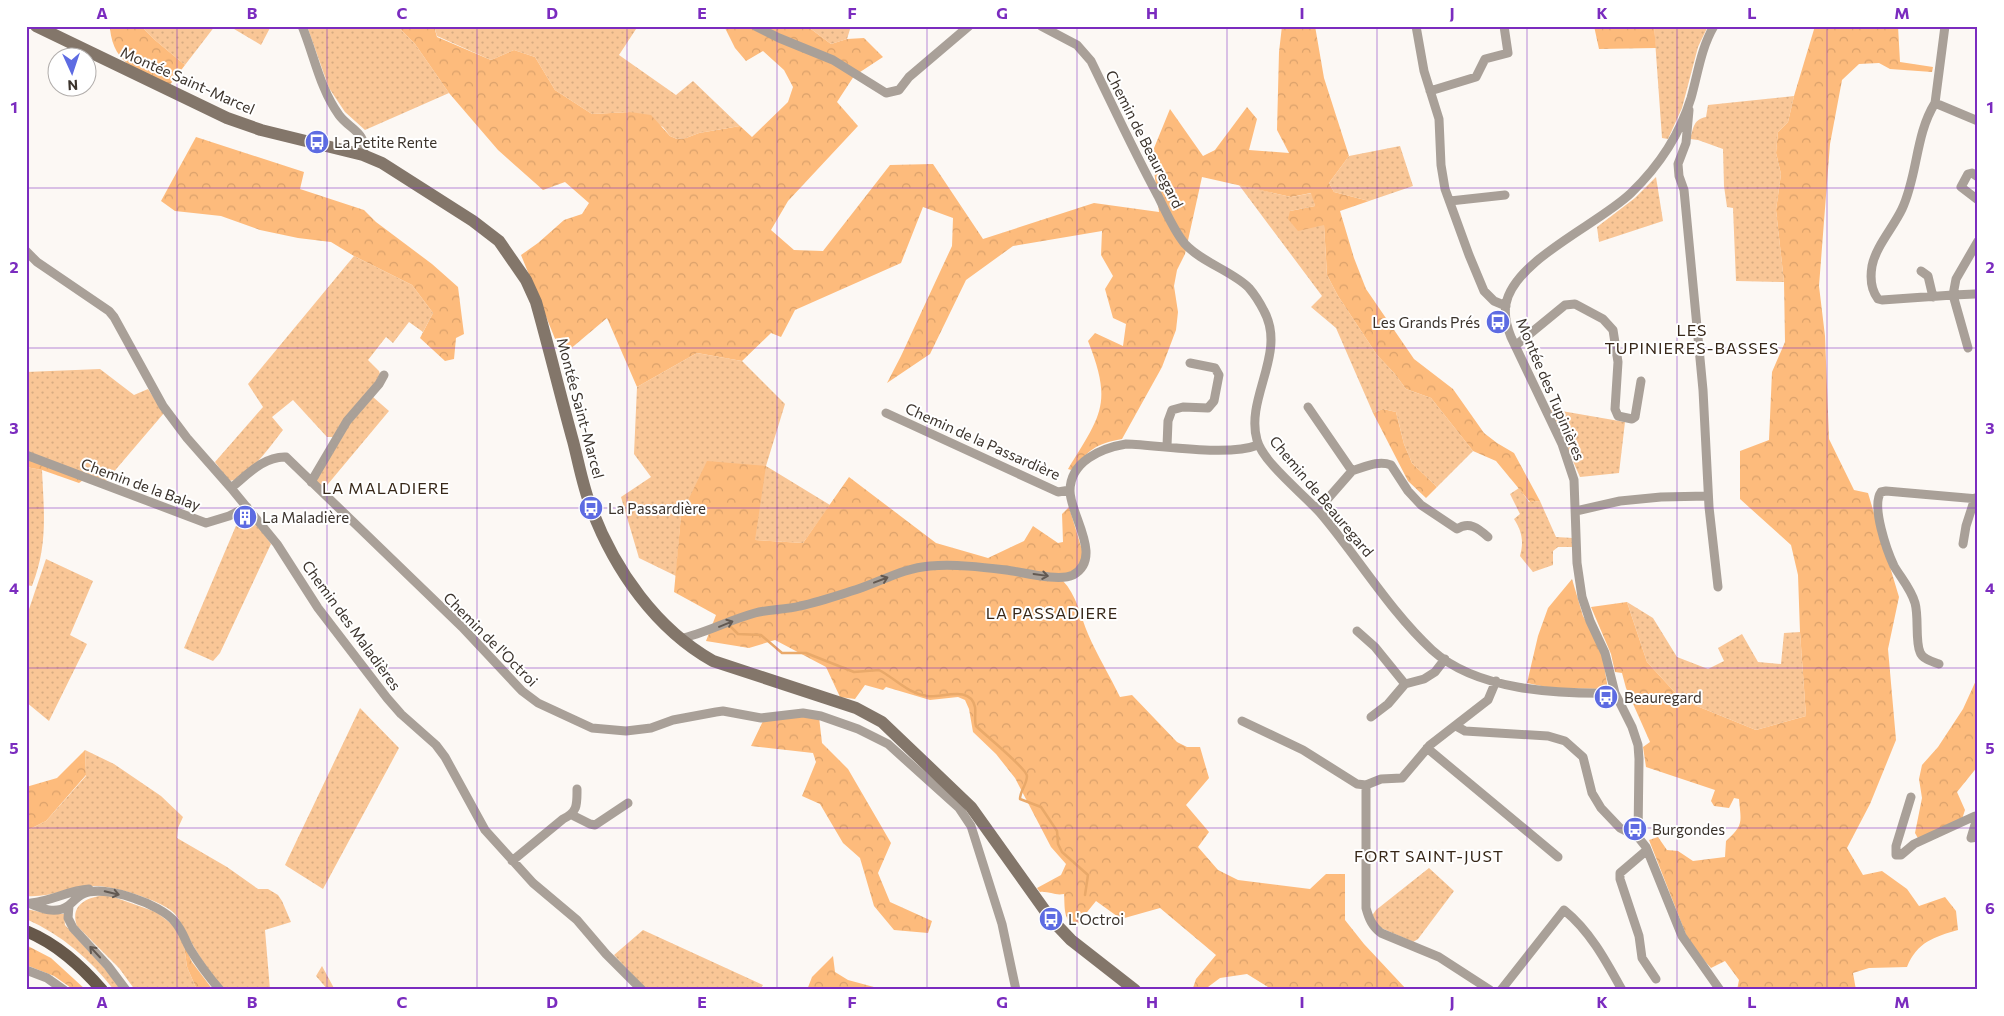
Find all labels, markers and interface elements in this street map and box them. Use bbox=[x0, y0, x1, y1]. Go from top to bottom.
text: A bbox=[96, 3, 108, 22]
text: B bbox=[247, 3, 258, 22]
text: C bbox=[397, 3, 408, 22]
text: D bbox=[546, 3, 558, 22]
text: E bbox=[697, 3, 707, 22]
text: F bbox=[847, 3, 857, 22]
text: G bbox=[996, 3, 1008, 22]
text: H bbox=[1146, 3, 1158, 22]
text: I bbox=[1299, 3, 1305, 22]
text: J bbox=[1449, 3, 1455, 22]
text: K bbox=[1596, 3, 1608, 22]
text: L bbox=[1747, 3, 1757, 22]
text: M bbox=[1894, 3, 1910, 22]
street label: Montée Saint-Marcel bbox=[118, 42, 258, 118]
north arrow bbox=[48, 48, 98, 98]
street label: Chemin de Beauregard bbox=[1102, 67, 1188, 211]
text: N bbox=[67, 77, 78, 94]
text: 1 bbox=[10, 97, 18, 116]
text: 1 bbox=[1986, 97, 1994, 116]
bus stop icon: La Petite Rente bbox=[304, 129, 330, 155]
place label: La Petite Rente bbox=[334, 133, 437, 151]
text: 2 bbox=[9, 257, 19, 276]
text: 2 bbox=[1985, 257, 1995, 276]
bus stop icon: Les Grands Prés bbox=[1485, 309, 1511, 335]
place label: Les Grands Prés bbox=[1372, 313, 1480, 331]
street label: Montée des Tupinières bbox=[1513, 315, 1589, 463]
district label: LES TUPINIERES-BASSES bbox=[1605, 320, 1779, 357]
street label: Montée Saint-Marcel bbox=[554, 336, 608, 480]
street label: Chemin de la Passardière bbox=[903, 399, 1063, 483]
text: 3 bbox=[9, 418, 19, 437]
text: 3 bbox=[1985, 418, 1995, 437]
street label: Chemin de Beauregard bbox=[1266, 432, 1378, 560]
street label: Chemin de la Balay bbox=[79, 454, 203, 514]
district label: LA MALADIERE bbox=[322, 478, 450, 497]
bus stop icon: La Passardière bbox=[578, 495, 604, 521]
place label: La Passardière bbox=[608, 499, 706, 517]
building icon: La Maladière bbox=[232, 504, 258, 530]
place label: La Maladière bbox=[262, 508, 349, 526]
street label: Chemin des Maladières bbox=[299, 557, 405, 694]
one-way arrow bbox=[1033, 570, 1049, 580]
one-way arrow bbox=[873, 575, 889, 584]
text: 4 bbox=[9, 578, 19, 597]
text: 4 bbox=[1985, 578, 1995, 597]
street label: Chemin de l'Octroi bbox=[440, 588, 542, 690]
district label: LA PASSADIERE bbox=[986, 603, 1118, 622]
one-way arrow bbox=[718, 618, 733, 628]
bus stop icon: Beauregard bbox=[1593, 684, 1619, 710]
place label: Beauregard bbox=[1624, 688, 1702, 706]
text: 5 bbox=[9, 738, 19, 757]
text: 5 bbox=[1985, 738, 1995, 757]
bus stop icon: Burgondes bbox=[1622, 816, 1648, 842]
place label: Burgondes bbox=[1652, 820, 1725, 838]
district label: FORT SAINT-JUST bbox=[1354, 846, 1504, 865]
one-way arrow bbox=[104, 889, 120, 898]
text: 6 bbox=[9, 898, 19, 917]
text: 6 bbox=[1985, 898, 1995, 917]
bus stop icon: L'Octroi bbox=[1038, 906, 1064, 932]
place label: L'Octroi bbox=[1068, 910, 1124, 928]
one-way arrow bbox=[89, 946, 101, 959]
text: A bbox=[96, 992, 108, 1011]
text: B bbox=[247, 992, 258, 1011]
text: C bbox=[397, 992, 408, 1011]
text: D bbox=[546, 992, 558, 1011]
text: E bbox=[697, 992, 707, 1011]
text: F bbox=[847, 992, 857, 1011]
text: G bbox=[996, 992, 1008, 1011]
text: H bbox=[1146, 992, 1158, 1011]
text: I bbox=[1299, 992, 1305, 1011]
text: J bbox=[1449, 992, 1455, 1011]
text: K bbox=[1596, 992, 1608, 1011]
text: L bbox=[1747, 992, 1757, 1011]
text: M bbox=[1894, 992, 1910, 1011]

